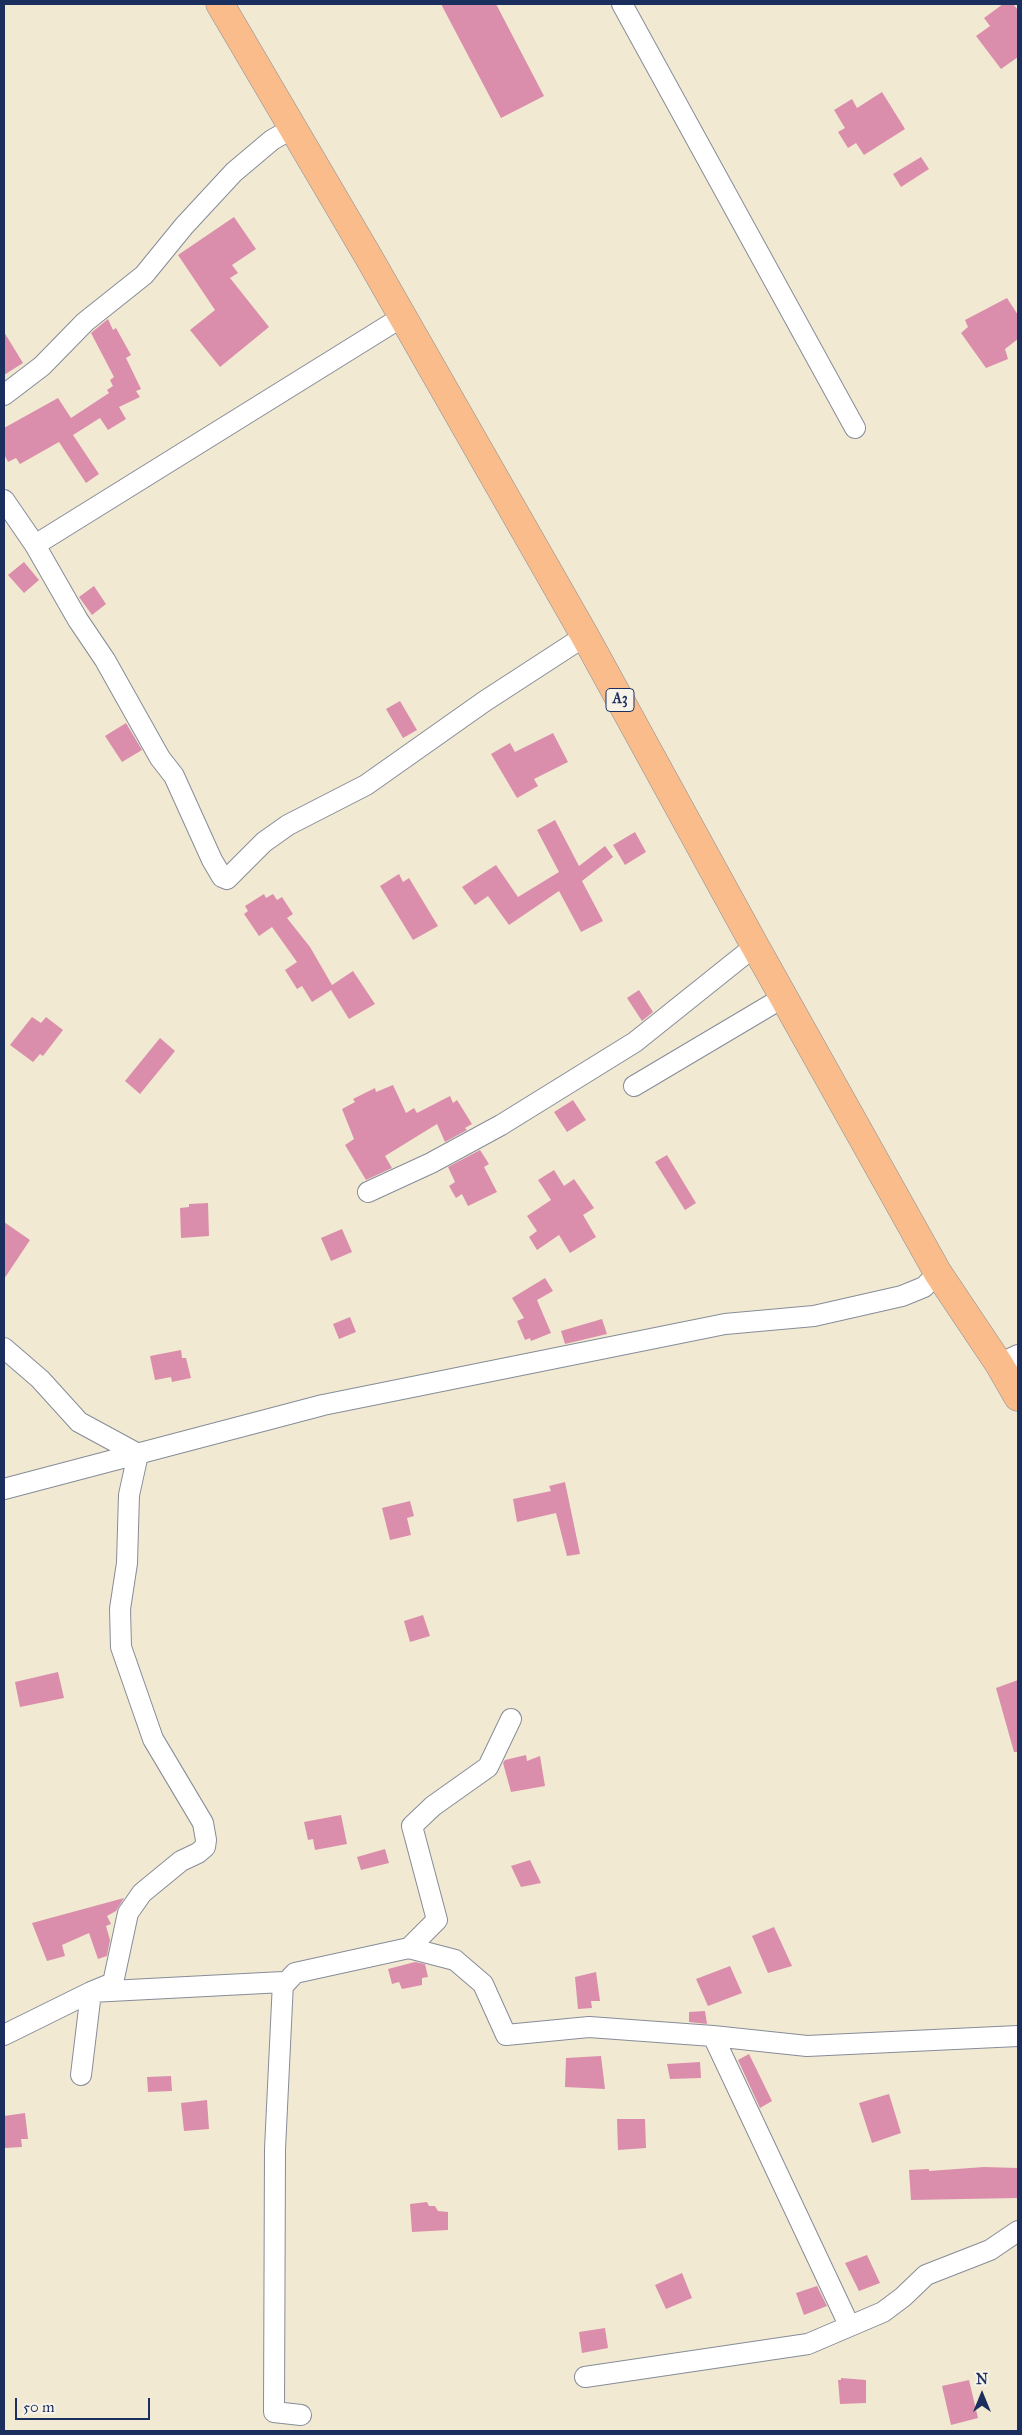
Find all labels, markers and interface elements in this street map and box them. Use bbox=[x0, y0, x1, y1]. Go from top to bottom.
road number: A3 bbox=[606, 688, 634, 712]
north arrow bbox=[957, 2370, 1007, 2420]
text: N bbox=[976, 2371, 988, 2388]
scale bar bbox=[18, 2388, 152, 2420]
text: 50 m bbox=[23, 2398, 55, 2416]

